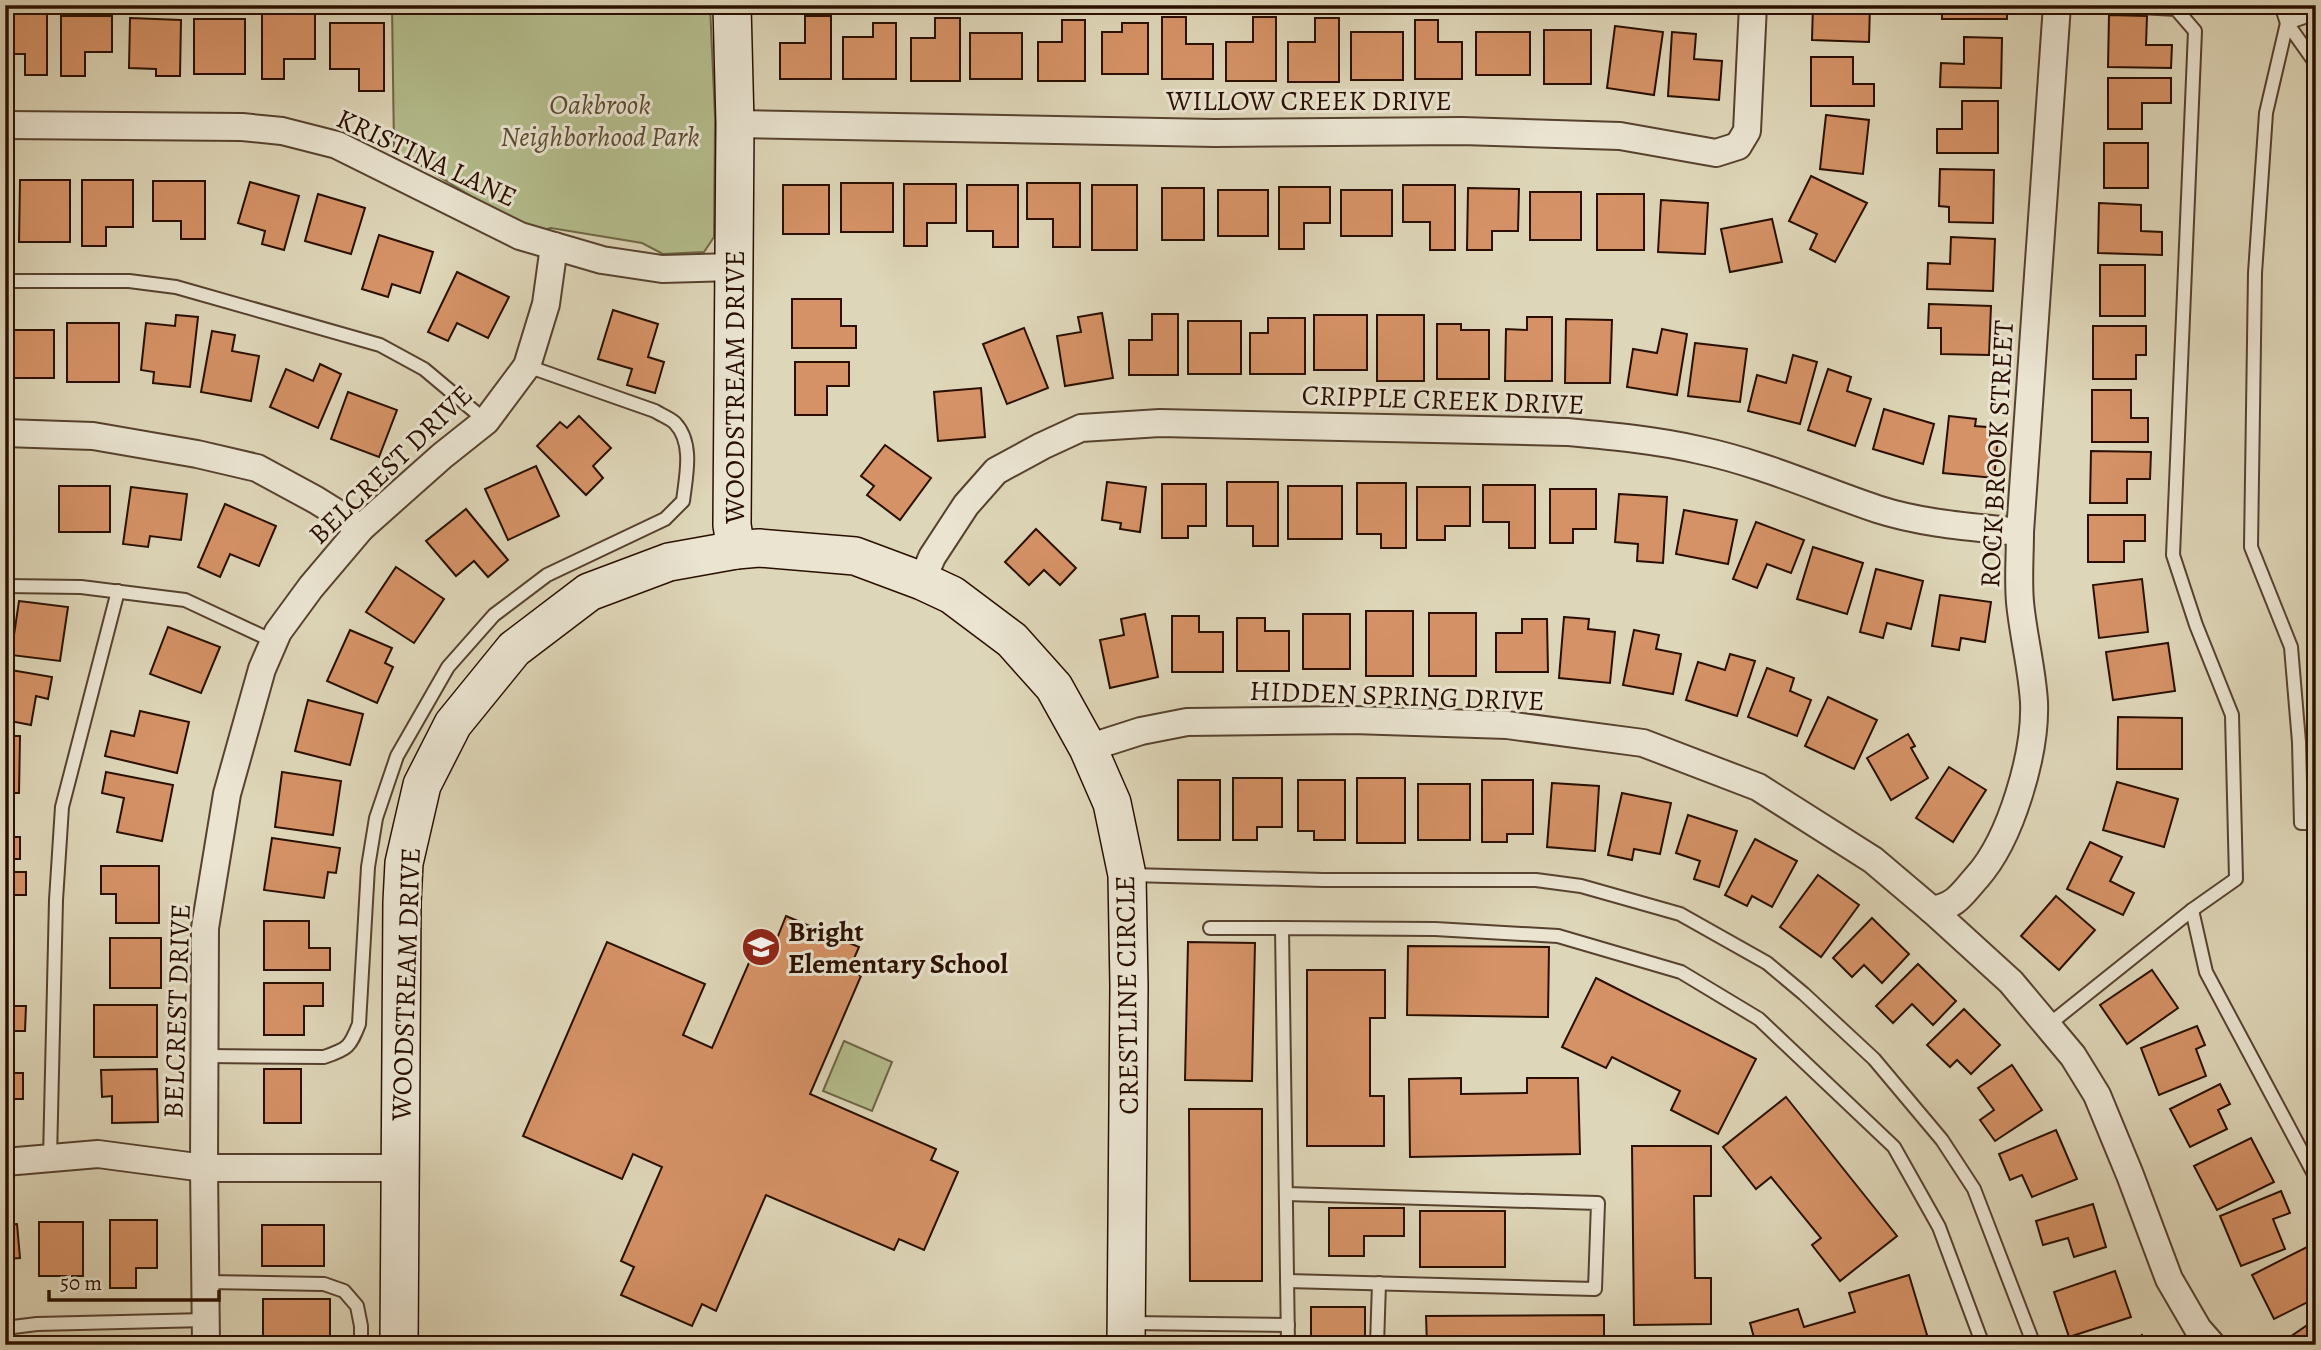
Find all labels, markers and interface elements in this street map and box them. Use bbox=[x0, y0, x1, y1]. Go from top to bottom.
street label: WILLOW CREEK DRIVE bbox=[1165, 82, 1452, 120]
park label: Oakbrook Neighborhood Park bbox=[501, 86, 699, 156]
street label: KRISTINA LANE bbox=[330, 100, 523, 216]
street label: WOODSTREAM DRIVE bbox=[716, 250, 754, 525]
street label: ROCK BROOK STREET bbox=[1971, 319, 2023, 589]
street label: BELCREST DRIVE bbox=[300, 376, 481, 553]
street label: CRIPPLE CREEK DRIVE bbox=[1301, 376, 1585, 424]
street label: HIDDEN SPRING DRIVE bbox=[1249, 672, 1545, 720]
street label: WOODSTREAM DRIVE bbox=[382, 847, 430, 1122]
street label: CRESTLINE CIRCLE bbox=[1106, 875, 1148, 1115]
street label: BELCREST DRIVE bbox=[154, 903, 200, 1119]
place label: Bright Elementary School bbox=[788, 913, 1009, 983]
school or university icon: Bright Elementary School bbox=[740, 926, 782, 968]
scale bar bbox=[49, 1259, 219, 1303]
text: 50 m bbox=[60, 1269, 102, 1297]

